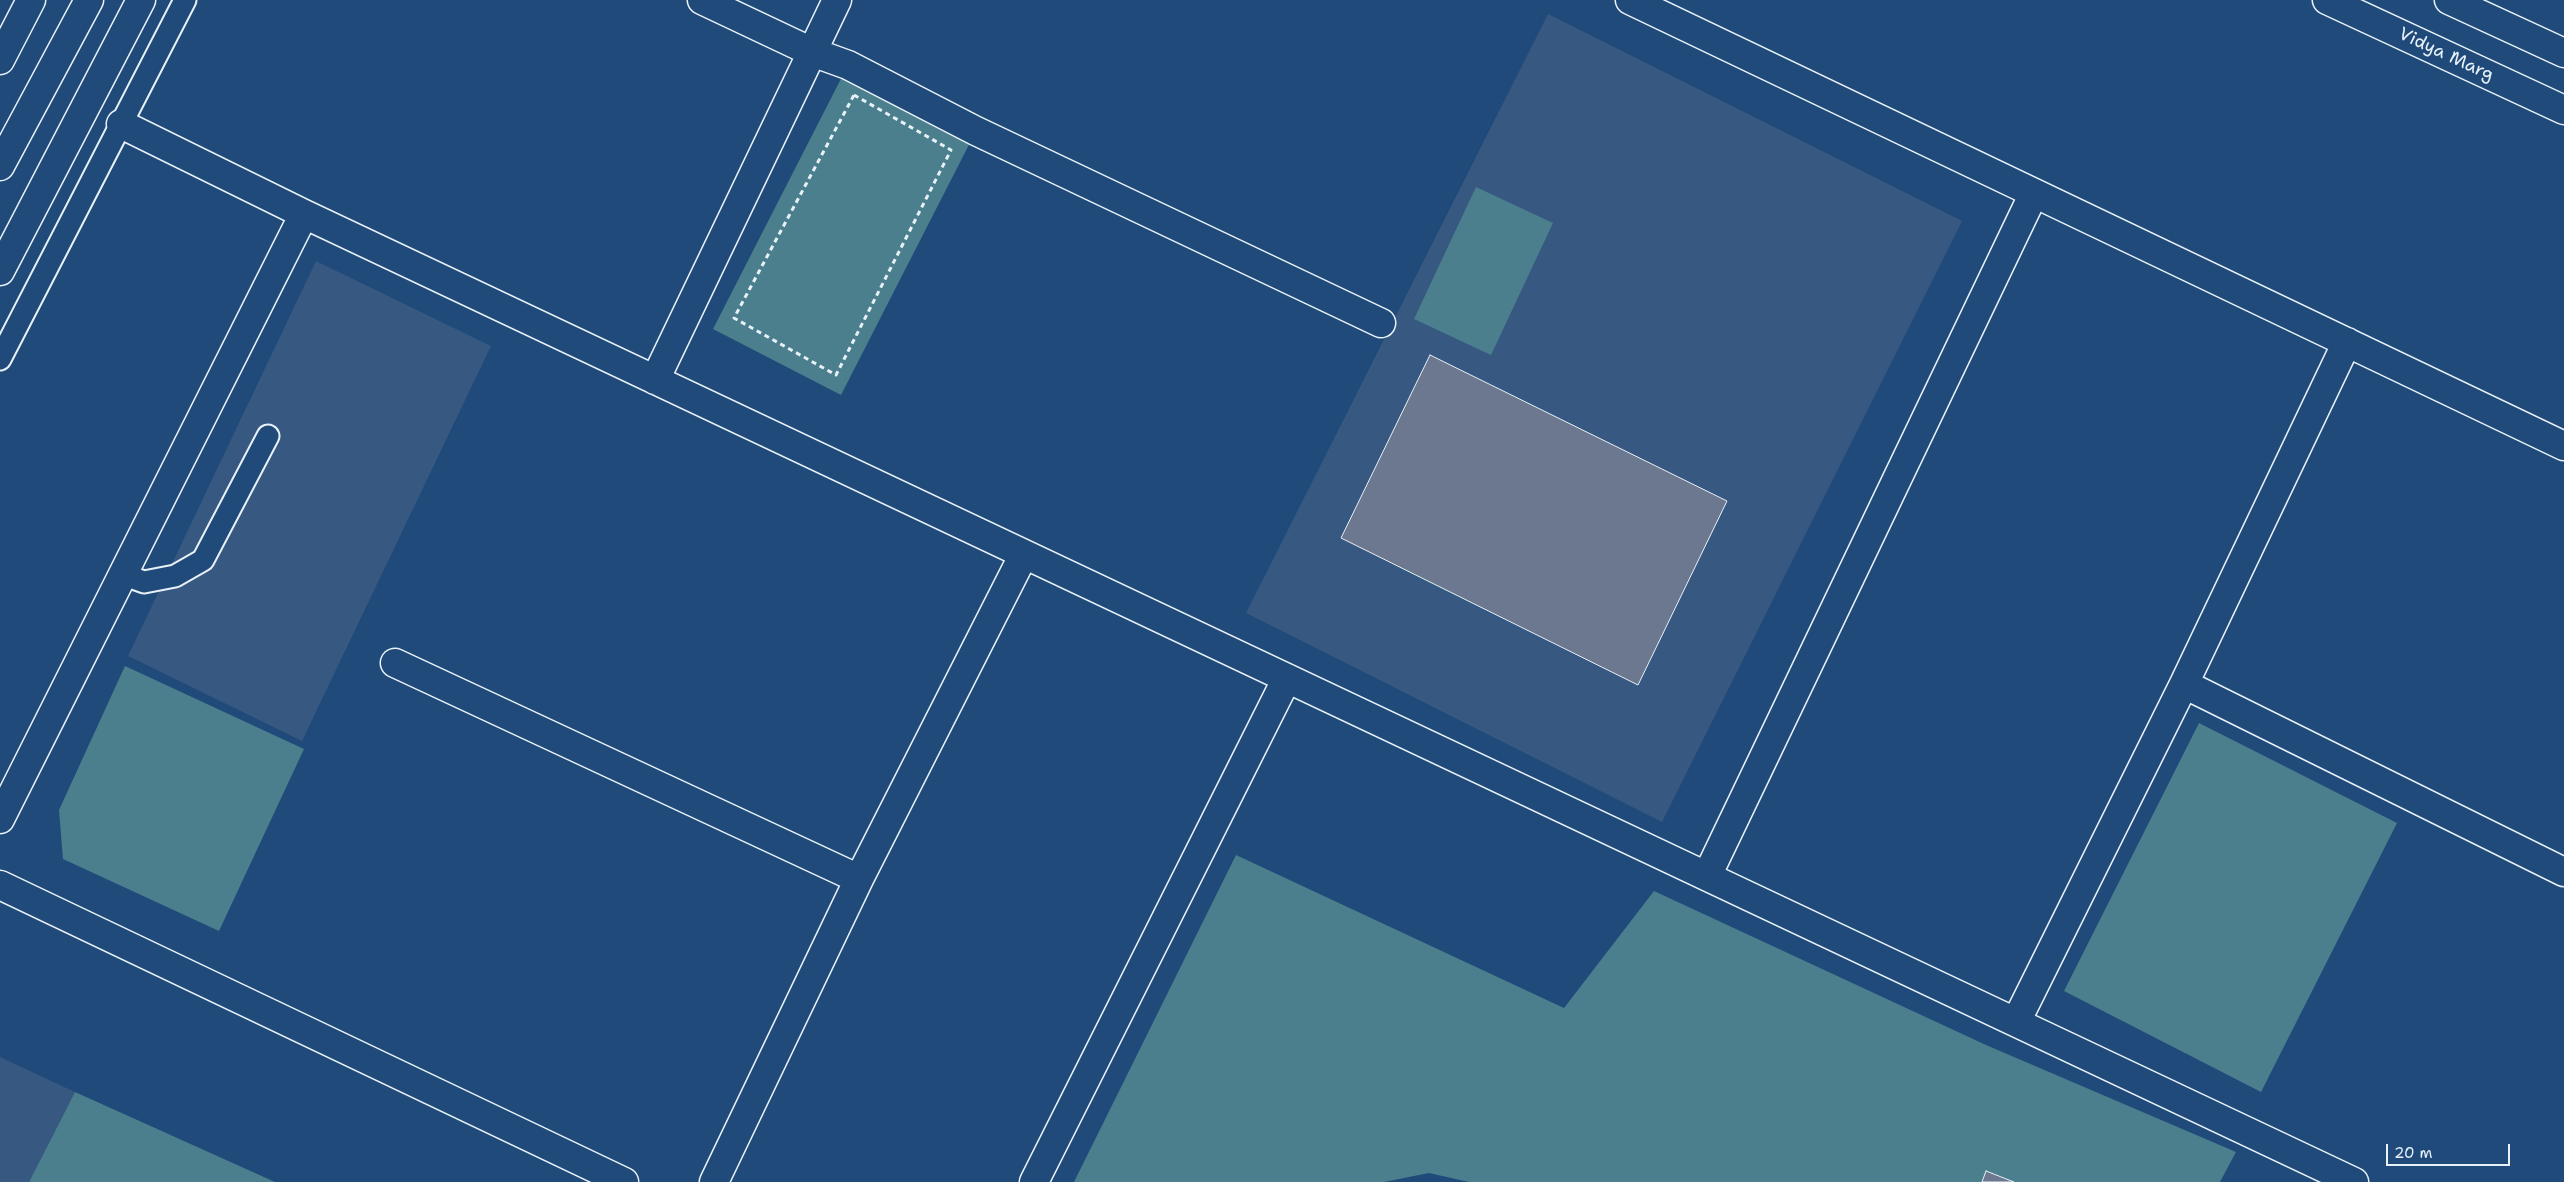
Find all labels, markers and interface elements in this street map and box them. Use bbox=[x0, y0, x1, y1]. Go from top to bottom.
street label: Vidya Marg bbox=[2395, 24, 2497, 86]
scale bar bbox=[2389, 1134, 2513, 1166]
text: 20 m bbox=[2394, 1143, 2433, 1163]

